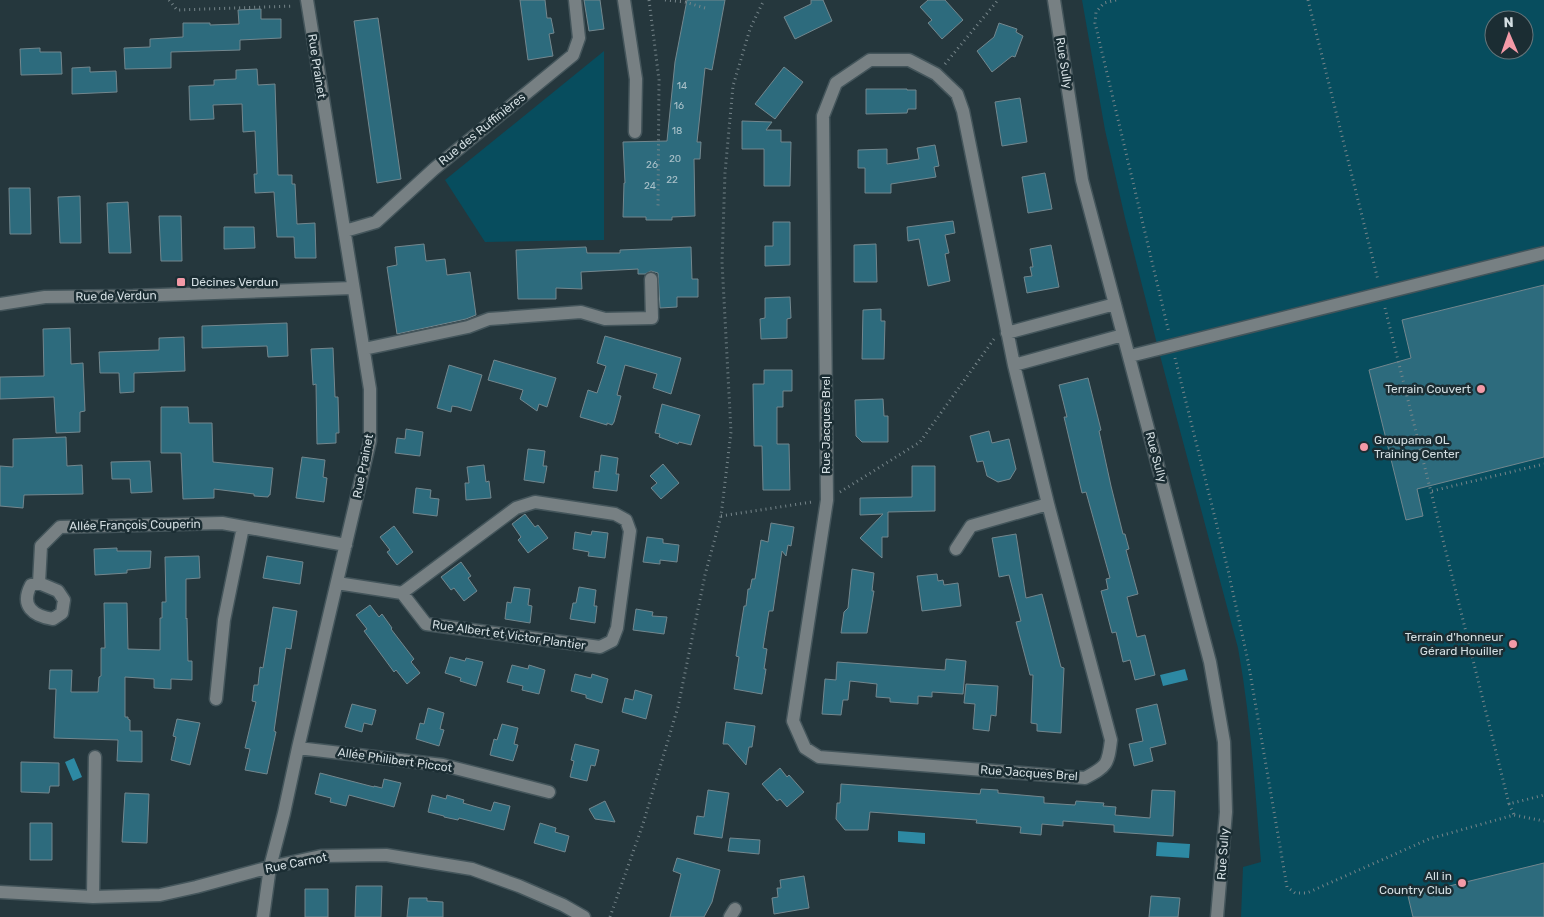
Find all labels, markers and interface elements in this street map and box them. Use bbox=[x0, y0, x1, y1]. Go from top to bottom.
north arrow bbox=[1484, 10, 1534, 60]
text: N bbox=[1503, 14, 1514, 31]
street label: Rue Prainet bbox=[305, 33, 329, 100]
street label: Rue Sully bbox=[1053, 36, 1075, 90]
house number: 14 bbox=[677, 80, 687, 92]
street label: Rue des Ruffinières bbox=[436, 90, 528, 168]
house number: 16 bbox=[674, 100, 684, 112]
house number: 18 bbox=[672, 125, 682, 137]
house number: 20 bbox=[669, 153, 681, 165]
house number: 26 bbox=[646, 159, 658, 171]
house number: 22 bbox=[666, 174, 678, 186]
house number: 24 bbox=[644, 180, 656, 192]
place label: Décines Verdun bbox=[191, 275, 278, 289]
marker: Décines Verdun bbox=[175, 276, 187, 288]
street label: Rue de Verdun bbox=[75, 288, 157, 304]
street label: Rue Jacques Brel bbox=[819, 376, 833, 474]
place label: Terrain Couvert bbox=[1385, 382, 1471, 396]
marker: Terrain Couvert bbox=[1475, 383, 1487, 395]
street label: Rue Sully bbox=[1143, 430, 1170, 484]
street label: Rue Prainet bbox=[350, 432, 376, 499]
place label: Groupama OL Training Center bbox=[1374, 433, 1460, 461]
marker: Groupama OL Training Center bbox=[1358, 441, 1370, 453]
street label: Allée François Couperin bbox=[69, 517, 201, 533]
street label: Rue Albert et Victor Plantier bbox=[431, 617, 587, 653]
place label: Terrain d'honneur Gérard Houiller bbox=[1405, 630, 1503, 658]
marker: Terrain d'honneur Gérard Houiller bbox=[1507, 638, 1519, 650]
street label: Allée Philibert Piccot bbox=[337, 745, 453, 775]
street label: Rue Jacques Brel bbox=[980, 763, 1078, 783]
street label: Rue Sully bbox=[1214, 827, 1232, 880]
street label: Rue Carnot bbox=[264, 850, 328, 876]
place label: All in Country Club bbox=[1379, 869, 1452, 897]
marker: All in Country Club bbox=[1456, 877, 1468, 889]

